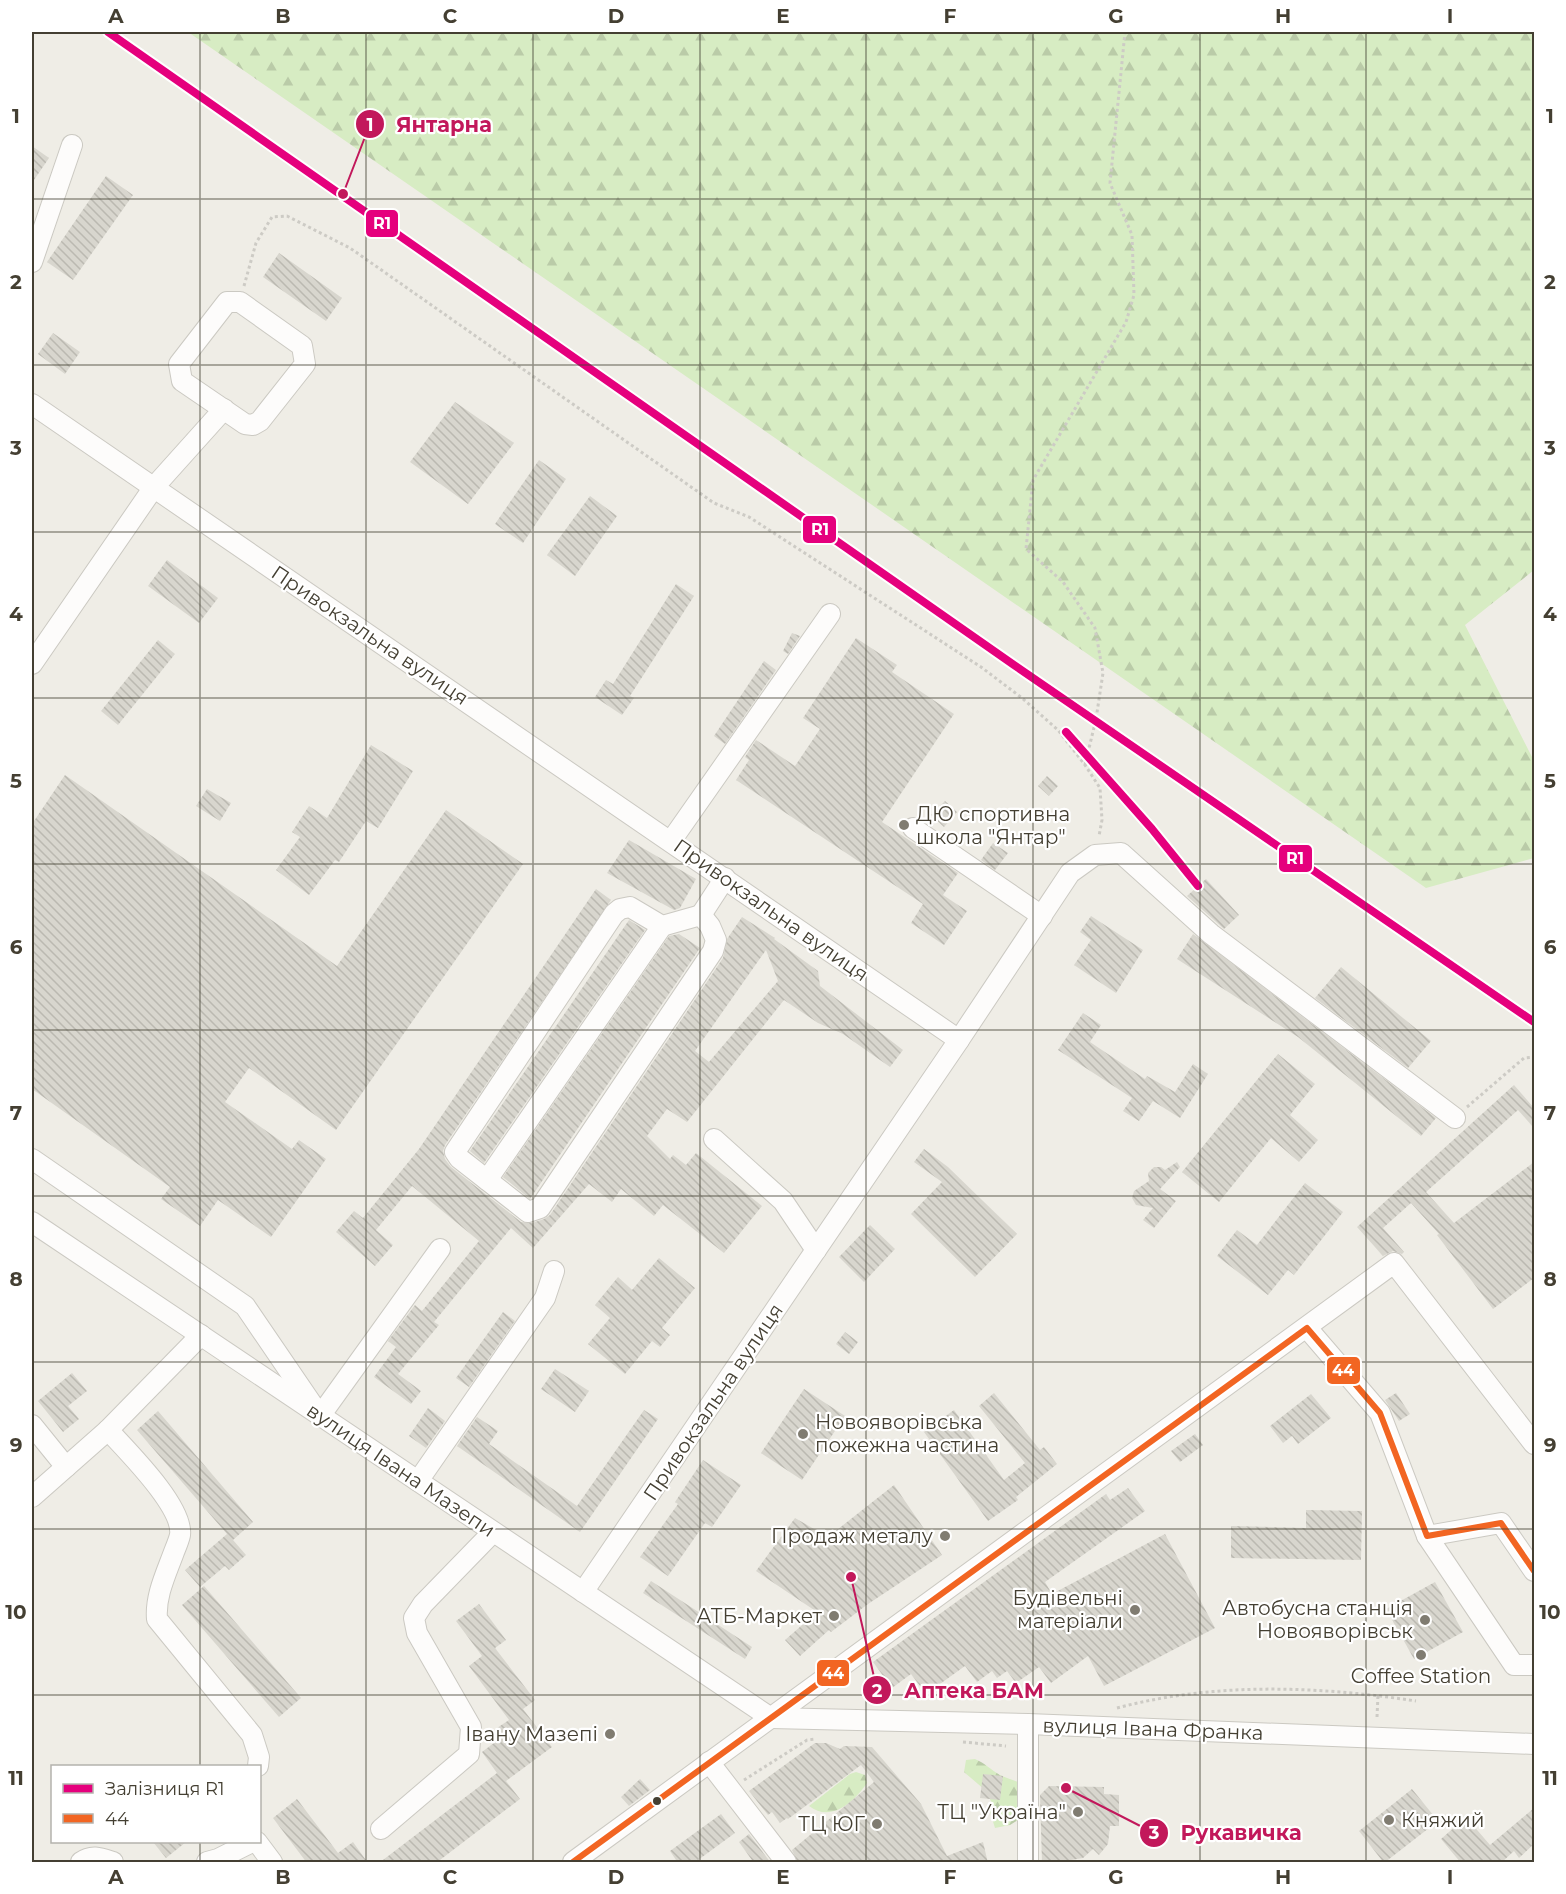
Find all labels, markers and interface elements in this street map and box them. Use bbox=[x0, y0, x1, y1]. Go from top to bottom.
text: A bbox=[107, 4, 124, 28]
text: B bbox=[275, 4, 291, 28]
text: C bbox=[443, 4, 458, 28]
text: D bbox=[608, 4, 624, 28]
text: E bbox=[776, 4, 790, 28]
text: F bbox=[944, 4, 957, 28]
text: G bbox=[1108, 4, 1124, 28]
text: H bbox=[1275, 4, 1291, 28]
text: I bbox=[1447, 4, 1453, 28]
text: 1 bbox=[12, 104, 20, 128]
text: 1 bbox=[1546, 104, 1554, 128]
callout: Янтарна bbox=[355, 105, 504, 144]
text: Янтарна bbox=[396, 112, 492, 137]
text: 1 bbox=[366, 114, 374, 136]
line badge: R1 bbox=[365, 209, 399, 238]
text: R1 bbox=[373, 214, 391, 233]
text: 2 bbox=[10, 270, 22, 294]
text: 2 bbox=[1544, 270, 1556, 294]
text: 3 bbox=[9, 436, 22, 460]
text: 3 bbox=[1543, 436, 1556, 460]
line badge: R1 bbox=[802, 515, 837, 544]
text: R1 bbox=[811, 520, 829, 539]
street label: Привокзальна вулиця bbox=[267, 560, 473, 710]
text: 4 bbox=[9, 602, 23, 626]
text: 4 bbox=[1543, 602, 1557, 626]
text: 5 bbox=[10, 769, 22, 793]
text: 5 bbox=[1544, 769, 1556, 793]
place label: ДЮ спортивна школа "Янтар" bbox=[916, 802, 1070, 849]
marker: ДЮ спортивна школа "Янтар" bbox=[897, 818, 911, 832]
street label: Привокзальна вулиця bbox=[669, 834, 873, 986]
line badge: R1 bbox=[1278, 844, 1313, 873]
text: R1 bbox=[1286, 849, 1304, 868]
text: 6 bbox=[10, 935, 23, 959]
text: 6 bbox=[1544, 935, 1557, 959]
text: 7 bbox=[10, 1101, 22, 1125]
text: 7 bbox=[1544, 1101, 1556, 1125]
text: 8 bbox=[9, 1267, 23, 1291]
text: 8 bbox=[1543, 1267, 1557, 1291]
street label: Привокзальна вулиця bbox=[638, 1299, 788, 1505]
line badge: 44 bbox=[1326, 1356, 1361, 1385]
text: 44 bbox=[1332, 1361, 1354, 1380]
street label: вулиця Івана Мазепи bbox=[302, 1398, 500, 1542]
place label: Новояворівська пожежна частина bbox=[815, 1410, 999, 1457]
marker: Новояворівська пожежна частина bbox=[796, 1427, 810, 1441]
text: 9 bbox=[10, 1433, 22, 1457]
text: 9 bbox=[1544, 1433, 1556, 1457]
place label: Продаж металу bbox=[771, 1524, 933, 1548]
marker: Продаж металу bbox=[938, 1529, 952, 1543]
place label: Будівельні матеріали bbox=[1012, 1586, 1123, 1633]
place label: Автобусна станція Новояворівськ bbox=[1222, 1596, 1413, 1643]
text: 10 bbox=[5, 1600, 27, 1624]
text: 10 bbox=[1539, 1600, 1561, 1624]
marker: Будівельні матеріали bbox=[1128, 1603, 1142, 1617]
place label: АТБ-Маркет bbox=[697, 1604, 823, 1628]
marker: АТБ-Маркет bbox=[827, 1609, 841, 1623]
marker: Автобусна станція Новояворівськ bbox=[1418, 1613, 1432, 1627]
marker: Coffee Station bbox=[1414, 1648, 1428, 1662]
line badge: 44 bbox=[816, 1659, 850, 1687]
text: 44 bbox=[822, 1664, 844, 1683]
place label: Coffee Station bbox=[1351, 1664, 1491, 1688]
callout: Аптека БАМ bbox=[862, 1671, 1056, 1710]
text: Аптека БАМ bbox=[904, 1678, 1044, 1703]
text: 2 bbox=[872, 1680, 883, 1702]
street label: вулиця Івана Франка bbox=[1042, 1713, 1264, 1745]
place label: Івану Мазепі bbox=[465, 1722, 598, 1746]
marker: Івану Мазепі bbox=[603, 1727, 617, 1741]
legend bbox=[51, 1765, 261, 1843]
text: 11 bbox=[8, 1766, 24, 1790]
text: 11 bbox=[1542, 1766, 1558, 1790]
text: Залізниця R1 bbox=[105, 1778, 225, 1800]
unlabelled marker bbox=[651, 1795, 663, 1807]
place label: ТЦ "Україна" bbox=[937, 1800, 1066, 1824]
marker: ТЦ "Україна" bbox=[1071, 1805, 1085, 1819]
text: 44 bbox=[105, 1808, 129, 1830]
place label: Княжий bbox=[1401, 1808, 1485, 1832]
place label: ТЦ ЮГ bbox=[798, 1812, 866, 1836]
callout: Рукавичка bbox=[1139, 1813, 1314, 1852]
marker: Княжий bbox=[1382, 1813, 1396, 1827]
marker: ТЦ ЮГ bbox=[870, 1817, 884, 1831]
text: Рукавичка bbox=[1180, 1820, 1302, 1845]
text: 3 bbox=[1148, 1822, 1160, 1844]
text: A bbox=[107, 1865, 124, 1889]
text: B bbox=[275, 1865, 291, 1889]
text: C bbox=[443, 1865, 458, 1889]
text: D bbox=[608, 1865, 624, 1889]
text: E bbox=[776, 1865, 790, 1889]
text: F bbox=[944, 1865, 957, 1889]
text: G bbox=[1108, 1865, 1124, 1889]
text: H bbox=[1275, 1865, 1291, 1889]
text: I bbox=[1447, 1865, 1453, 1889]

